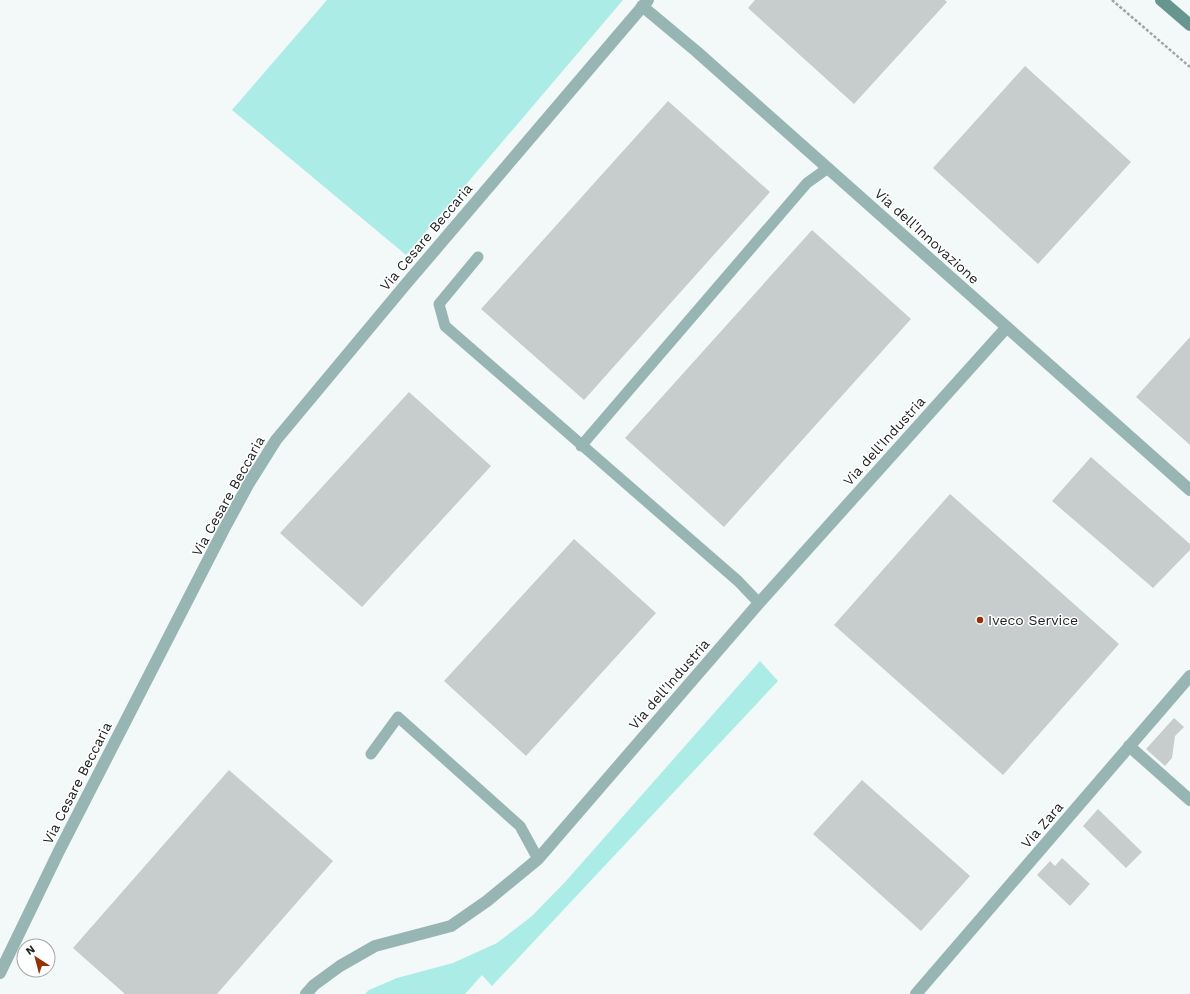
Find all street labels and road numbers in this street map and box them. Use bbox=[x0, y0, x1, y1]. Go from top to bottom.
street label: Via Cesare Beccaria bbox=[377, 180, 475, 294]
street label: Via dell'Innovazione bbox=[872, 185, 982, 287]
street label: Via dell'Industria bbox=[840, 393, 928, 489]
street label: Via Cesare Beccaria bbox=[188, 433, 268, 559]
street label: Via dell'Industria bbox=[625, 636, 713, 732]
street label: Via Cesare Beccaria bbox=[39, 719, 115, 847]
street label: Via Zara bbox=[1018, 799, 1066, 851]

